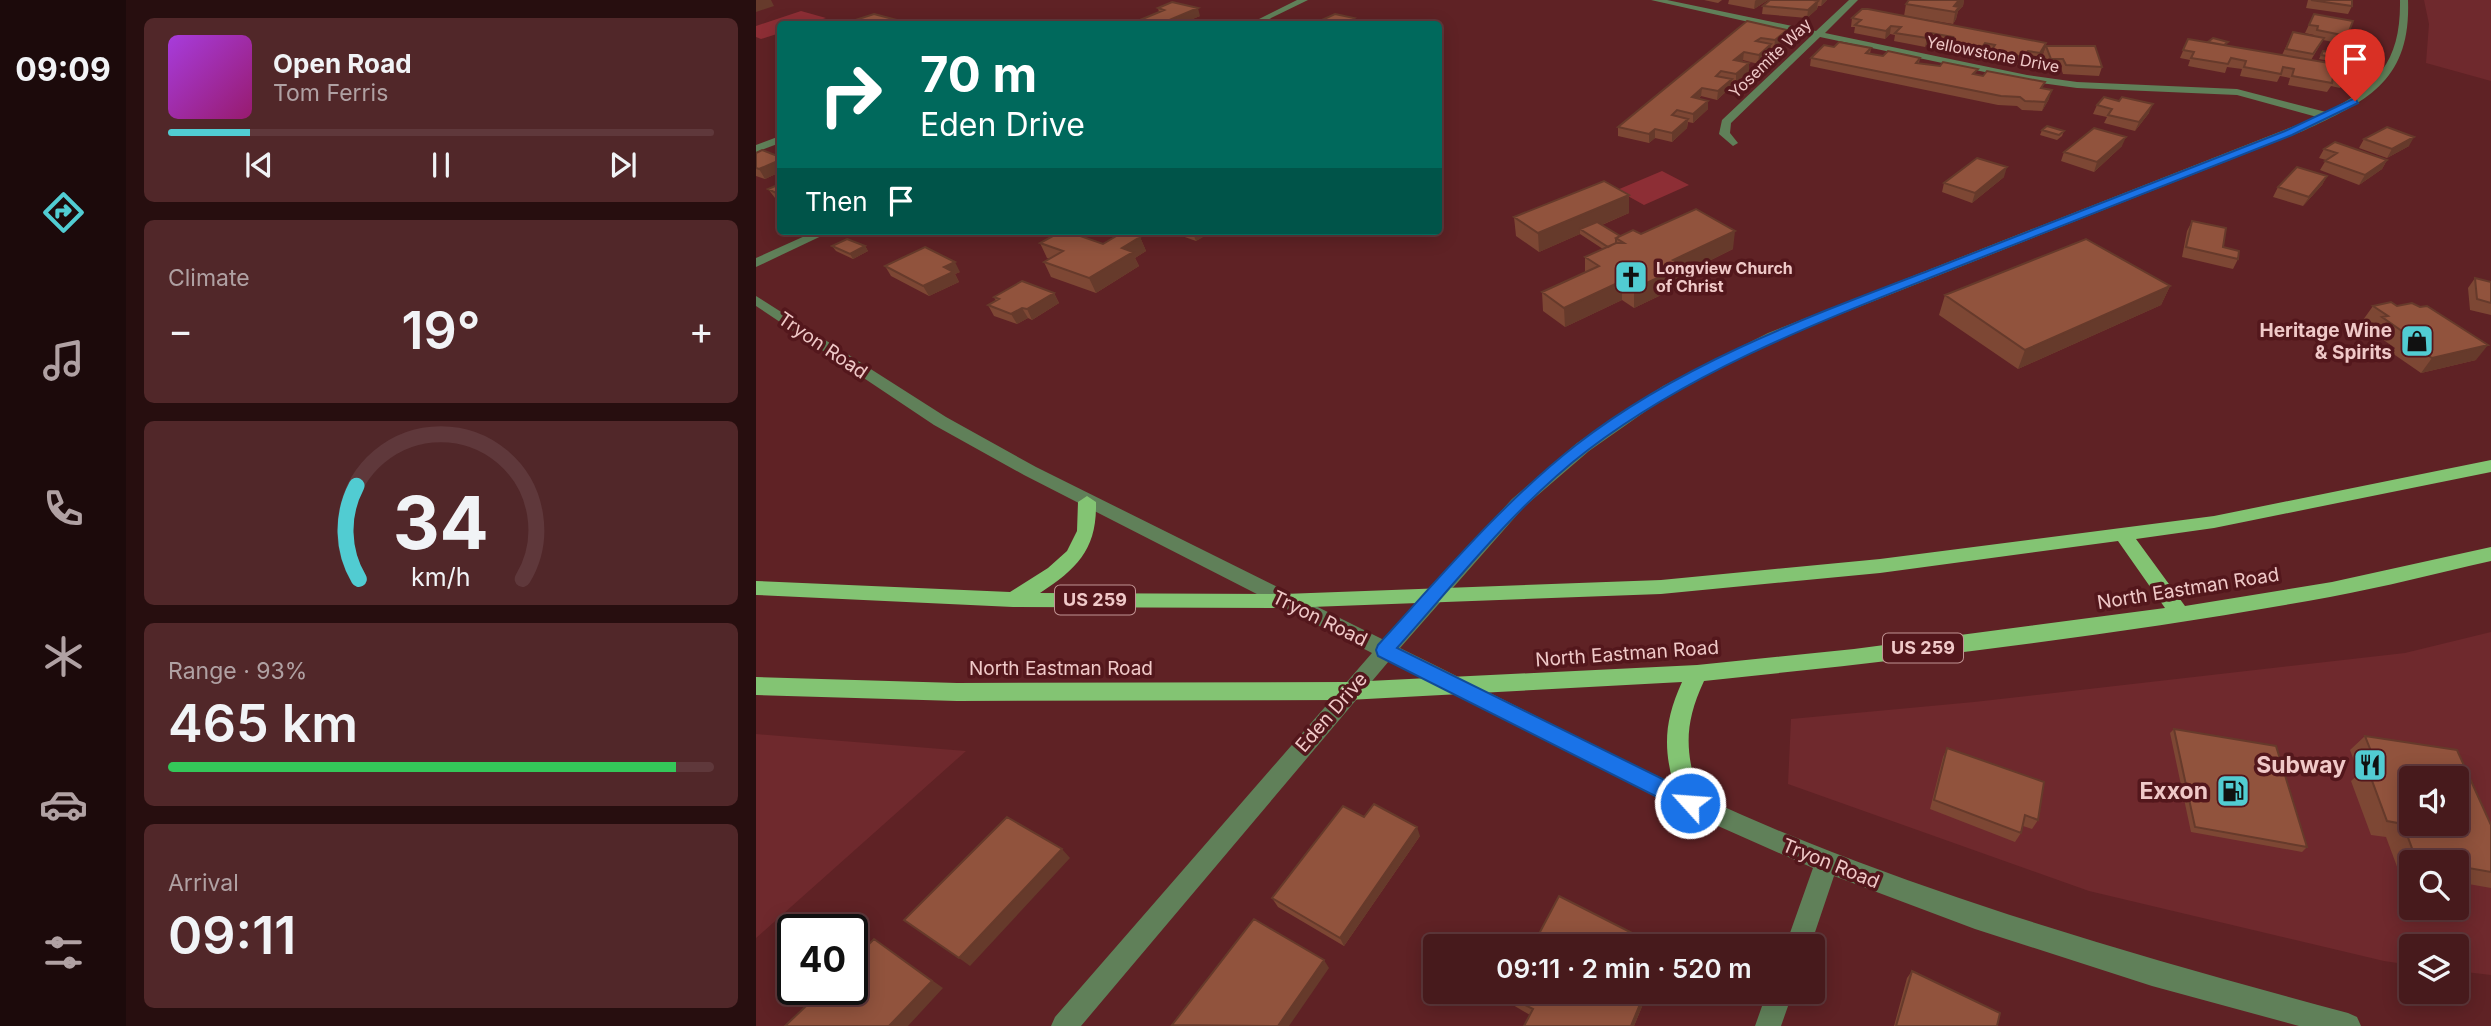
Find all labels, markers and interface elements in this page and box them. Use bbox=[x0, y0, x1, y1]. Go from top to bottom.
street label: Yosemite Way bbox=[1725, 14, 1815, 102]
pin bbox=[2325, 29, 2385, 101]
street label: Yellowstone Drive bbox=[1925, 31, 2061, 77]
icon: arrive bbox=[2336, 40, 2374, 78]
text: 70 m bbox=[920, 45, 1037, 104]
text: Open Road bbox=[273, 48, 412, 79]
icon: right bbox=[805, 49, 896, 140]
text: 09:09 bbox=[15, 50, 111, 89]
text: Tom Ferris bbox=[273, 79, 388, 107]
text: Eden Drive bbox=[920, 105, 1085, 144]
icon: previous bbox=[240, 146, 278, 184]
icon: pause bbox=[422, 146, 460, 184]
icon: next bbox=[604, 146, 642, 184]
icon: arrive bbox=[882, 182, 920, 220]
text: Then bbox=[805, 186, 868, 217]
icon: directions bbox=[39, 188, 88, 237]
church icon: Longview Church of Christ bbox=[1612, 258, 1650, 296]
place label: Longview Church of Christ bbox=[1656, 258, 1793, 296]
text: Climate bbox=[168, 264, 250, 292]
text: 19° bbox=[401, 299, 481, 362]
text: − bbox=[168, 307, 193, 353]
text: + bbox=[689, 307, 714, 353]
street label: Tryon Road bbox=[774, 307, 872, 384]
place label: Heritage Wine & Spirits bbox=[2260, 319, 2392, 364]
shop icon: Heritage Wine & Spirits bbox=[2398, 322, 2436, 360]
icon: music bbox=[39, 336, 88, 385]
text: 34 bbox=[393, 478, 489, 567]
icon: phone bbox=[39, 484, 88, 533]
text: km/h bbox=[411, 562, 471, 592]
street label: North Eastman Road bbox=[2095, 563, 2281, 614]
road number: US 259 bbox=[1055, 586, 1135, 614]
street label: Tryon Road bbox=[1269, 586, 1371, 651]
icon: climate bbox=[39, 632, 88, 681]
road number: US 259 bbox=[1883, 634, 1963, 662]
street label: North Eastman Road bbox=[1534, 636, 1720, 671]
text: Range · 93% bbox=[168, 657, 307, 685]
street label: North Eastman Road bbox=[969, 657, 1153, 680]
street label: Eden Drive bbox=[1291, 668, 1372, 757]
text: 465 km bbox=[168, 692, 358, 755]
restaurant icon: Subway bbox=[2351, 746, 2389, 784]
place label: Subway bbox=[2256, 751, 2346, 779]
position arrow bbox=[1653, 766, 1727, 840]
map controls bbox=[2399, 766, 2469, 1004]
button: sound bbox=[2399, 766, 2469, 836]
fuel station icon: Exxon bbox=[2214, 772, 2252, 810]
place label: Exxon bbox=[2139, 777, 2208, 805]
icon: car bbox=[39, 780, 88, 829]
street label: Tryon Road bbox=[1779, 834, 1883, 893]
button: search bbox=[2399, 850, 2469, 920]
text: Arrival bbox=[168, 869, 239, 897]
text: 09:11 bbox=[168, 904, 296, 967]
speed limit sign: 40 bbox=[777, 914, 868, 1005]
icon: filters bbox=[39, 928, 88, 977]
button: layers bbox=[2399, 934, 2469, 1004]
text: 09:11 · 2 min · 520 m bbox=[1496, 953, 1752, 984]

